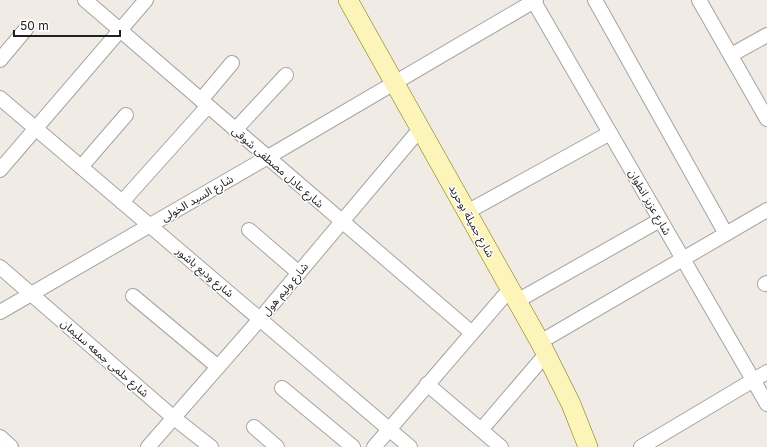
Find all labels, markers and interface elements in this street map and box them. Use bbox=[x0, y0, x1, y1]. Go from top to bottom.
scale bar bbox=[14, 12, 120, 38]
text: 50 m bbox=[20, 18, 49, 33]
street label: شارع عادل مصطفى شوقى bbox=[229, 123, 327, 212]
street label: شارع عزيز انطوان bbox=[625, 167, 675, 238]
street label: شارع السيد الخولى bbox=[158, 171, 236, 225]
street label: شارع جميلة بوحريد bbox=[445, 182, 498, 261]
street label: شارع وديع باشور bbox=[172, 243, 237, 301]
street label: شارع وليم هول bbox=[259, 259, 313, 320]
street label: شارع حلمى جمعه سليمان bbox=[57, 316, 152, 401]

